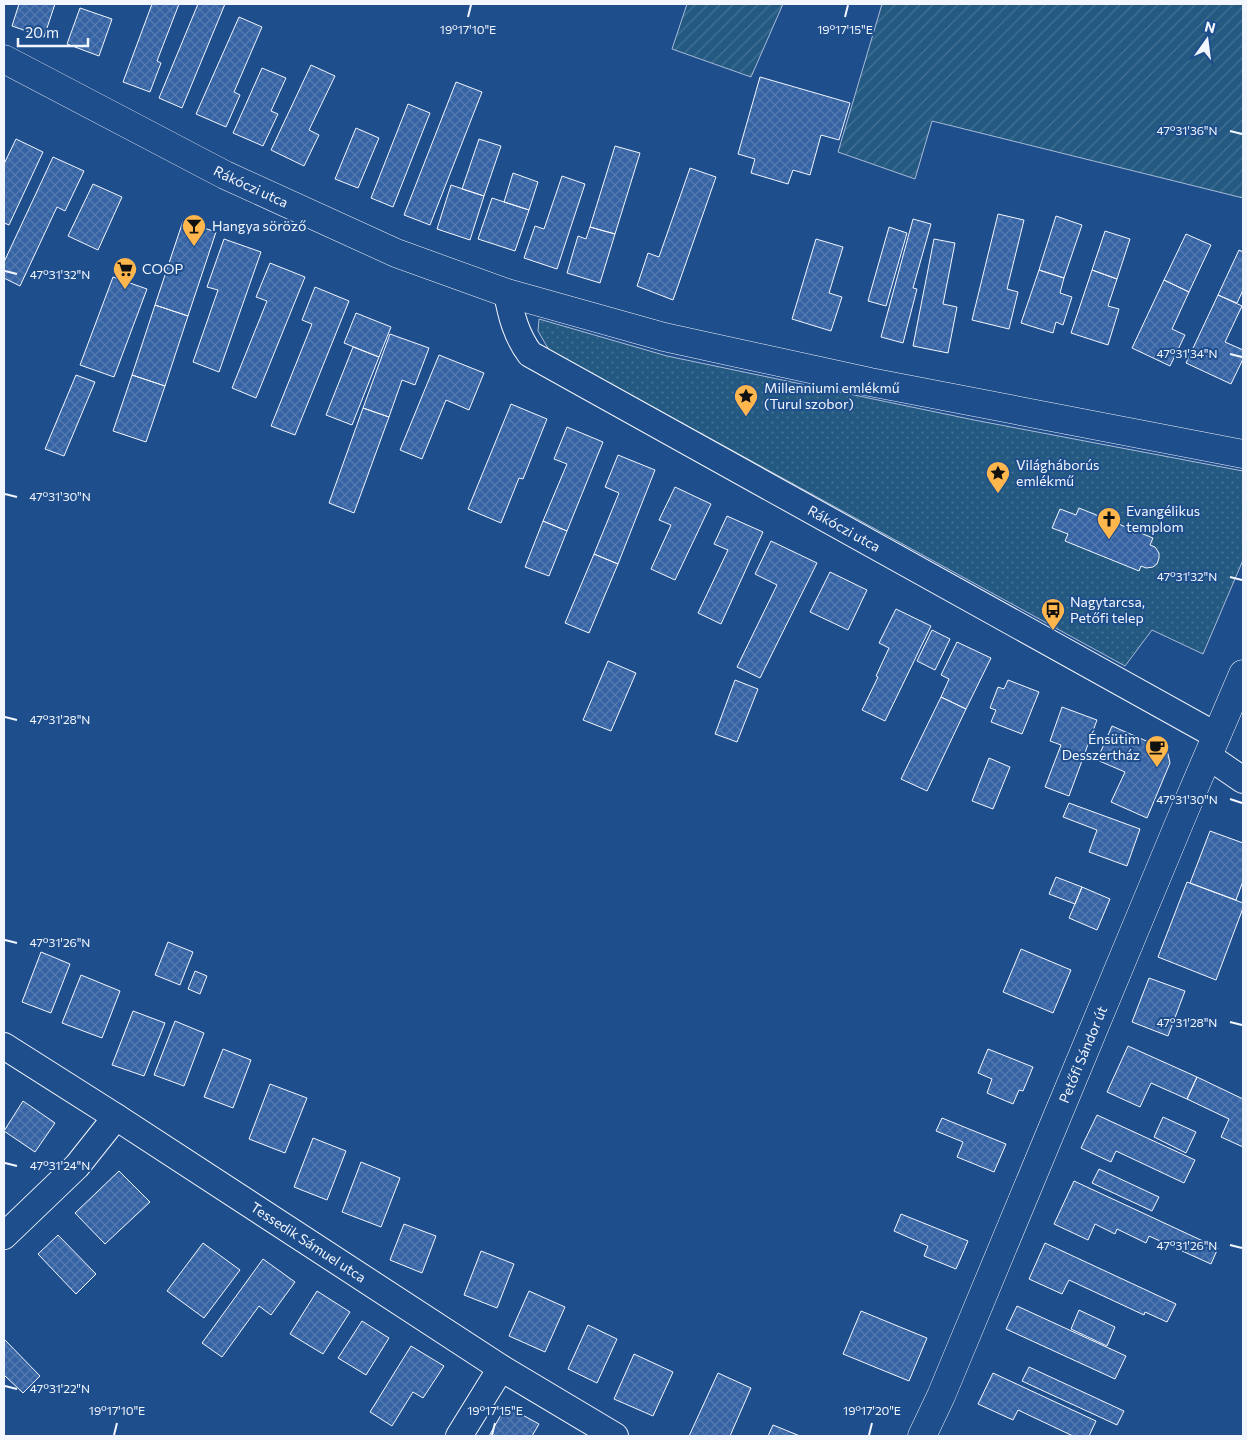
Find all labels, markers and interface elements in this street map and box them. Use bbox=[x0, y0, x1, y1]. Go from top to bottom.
scale bar bbox=[18, 15, 88, 47]
north arrow bbox=[1182, 15, 1232, 65]
text: N bbox=[1203, 17, 1217, 36]
text: 19°17'10"E bbox=[440, 22, 496, 36]
text: 19°17'15"E bbox=[817, 22, 873, 36]
text: 20 m bbox=[25, 23, 59, 41]
text: 47°31'36"N bbox=[1156, 123, 1218, 137]
street label: Rákóczi utca bbox=[211, 162, 291, 211]
bar icon: Hangya söröző bbox=[181, 213, 207, 247]
place label: Hangya söröző bbox=[212, 217, 306, 234]
supermarket icon: COOP bbox=[112, 256, 138, 290]
place label: COOP bbox=[142, 260, 183, 277]
text: 47°31'32"N bbox=[30, 267, 90, 281]
text: 47°31'34"N bbox=[1157, 346, 1218, 360]
place label: Millenniumi emlékmű (Turul szobor) bbox=[764, 379, 900, 412]
place icon: Millenniumi emlékmű (Turul szobor) bbox=[733, 383, 759, 417]
place label: Világháborús emlékmű bbox=[1016, 456, 1099, 489]
place icon: Világháborús emlékmű bbox=[985, 460, 1011, 494]
text: 47°31'30"N bbox=[29, 489, 91, 503]
street label: Rákóczi utca bbox=[805, 501, 883, 555]
place label: Evangélikus templom bbox=[1126, 502, 1200, 535]
church icon: Evangélikus templom bbox=[1096, 506, 1122, 540]
text: 47°31'32"N bbox=[1157, 569, 1217, 583]
place label: Nagytarcsa, Petőfi telep bbox=[1070, 593, 1145, 626]
bus stop icon: Nagytarcsa, Petőfi telep bbox=[1040, 597, 1066, 631]
text: 47°31'28"N bbox=[30, 712, 90, 726]
place label: Énsütim Desszertház bbox=[1062, 730, 1140, 763]
cafe icon: Énsütim Desszertház bbox=[1144, 734, 1170, 768]
text: 47°31'30"N bbox=[1156, 792, 1218, 806]
text: 47°31'26"N bbox=[30, 935, 90, 949]
street label: Petőfi Sándor út bbox=[1055, 1003, 1110, 1105]
text: 47°31'28"N bbox=[1157, 1015, 1217, 1029]
text: 47°31'24"N bbox=[30, 1158, 90, 1172]
street label: Tessedik Sámuel utca bbox=[248, 1198, 369, 1286]
text: 47°31'26"N bbox=[1157, 1238, 1217, 1252]
text: 47°31'22"N bbox=[30, 1381, 90, 1395]
text: 19°17'10"E bbox=[89, 1403, 145, 1417]
text: 19°17'15"E bbox=[467, 1403, 523, 1417]
text: 19°17'20"E bbox=[843, 1403, 901, 1417]

